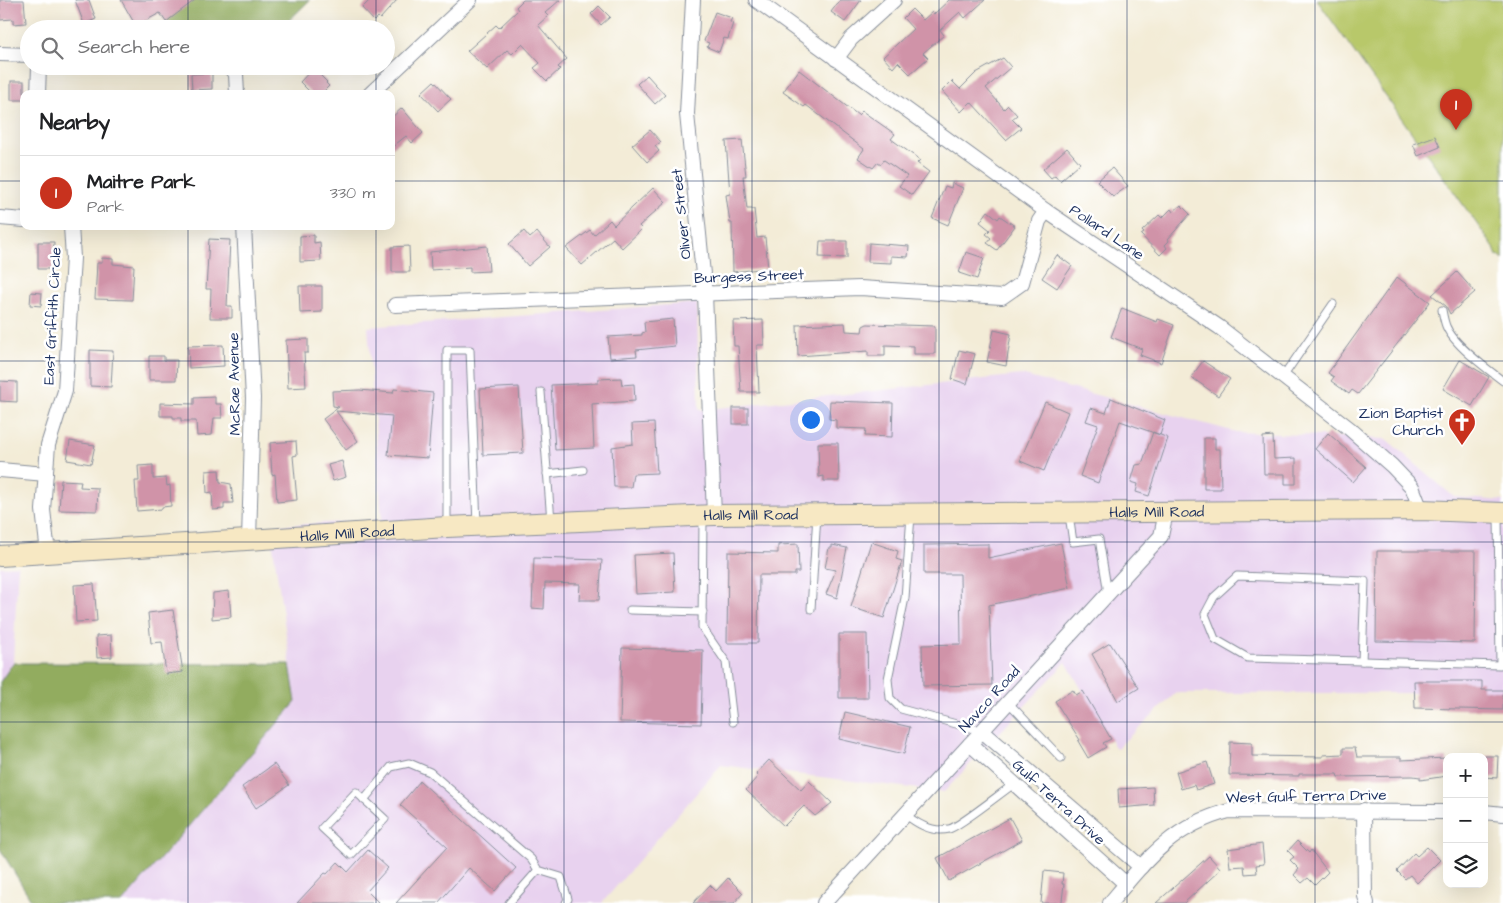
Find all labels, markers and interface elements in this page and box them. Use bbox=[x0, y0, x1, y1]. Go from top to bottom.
search box bbox=[20, 20, 395, 75]
icon: search bbox=[38, 34, 66, 62]
text: Search here bbox=[78, 34, 190, 61]
pin: 1 bbox=[1440, 89, 1472, 130]
text: Nearby bbox=[40, 108, 110, 137]
street label: Oliver Street bbox=[666, 168, 697, 260]
text: Maitre Park bbox=[87, 169, 195, 196]
text: 1 bbox=[55, 182, 57, 204]
text: 330 m bbox=[330, 182, 375, 204]
text: Park bbox=[87, 196, 124, 218]
street label: Pollard Lane bbox=[1065, 200, 1148, 265]
street label: East Griffith Circle bbox=[38, 247, 67, 385]
street label: Burgess Street bbox=[694, 264, 804, 290]
street label: McRae Avenue bbox=[223, 332, 246, 436]
place label: Zion Baptist Church bbox=[1358, 403, 1444, 441]
your location bbox=[798, 407, 824, 433]
church icon: Zion Baptist Church bbox=[1447, 407, 1477, 446]
street label: Halls Mill Road bbox=[1109, 502, 1205, 523]
street label: Halls Mill Road bbox=[703, 504, 799, 526]
street label: Halls Mill Road bbox=[299, 520, 396, 548]
street label: Navco Road bbox=[954, 661, 1025, 737]
map controls bbox=[1443, 753, 1488, 888]
button: + bbox=[1443, 753, 1488, 798]
street label: Gulf Terra Drive bbox=[1007, 755, 1110, 850]
street label: West Gulf Terra Drive bbox=[1225, 785, 1387, 808]
button: − bbox=[1443, 798, 1488, 843]
button: layers bbox=[1443, 843, 1488, 888]

